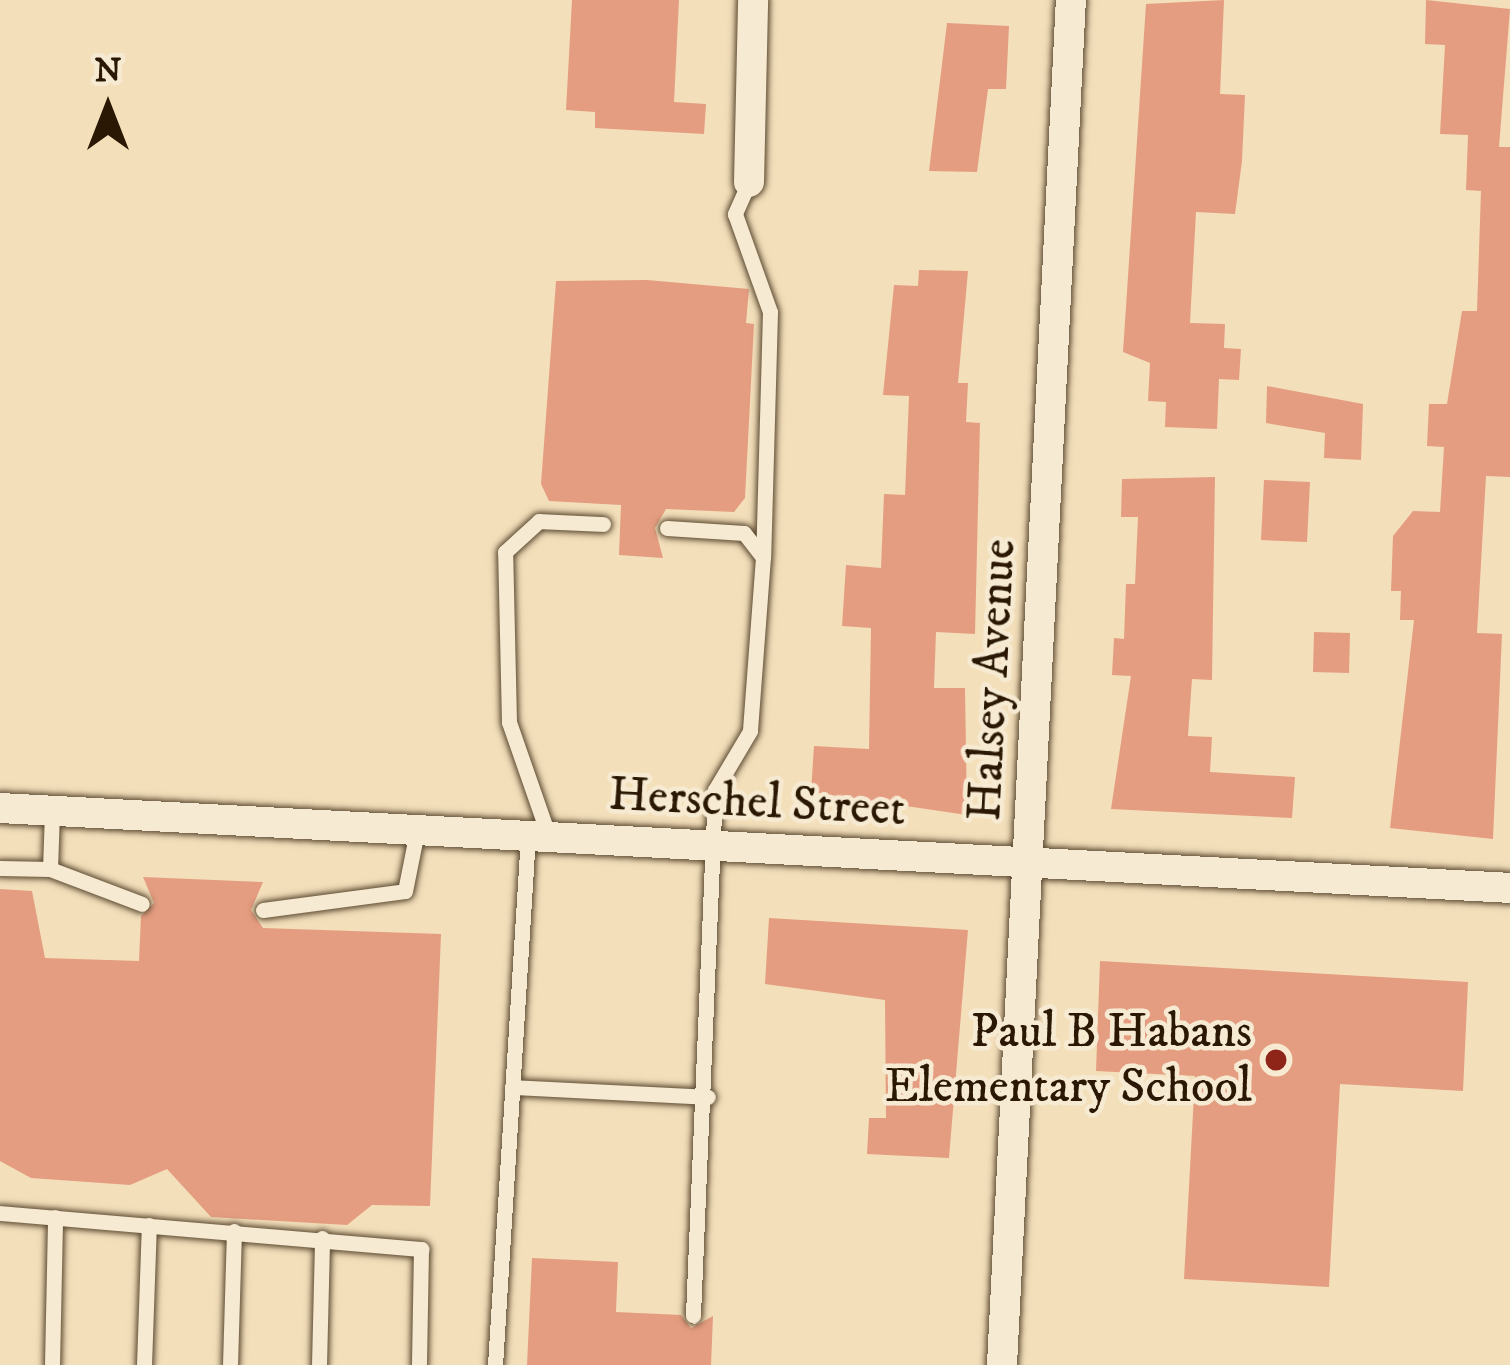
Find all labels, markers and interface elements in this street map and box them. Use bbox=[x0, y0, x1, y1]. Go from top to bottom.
north arrow bbox=[48, 48, 168, 168]
text: N bbox=[94, 51, 122, 92]
street label: Halsey Avenue bbox=[957, 537, 1029, 823]
street label: Herschel Street bbox=[607, 766, 907, 840]
place label: Paul B Habans Elementary School bbox=[885, 1003, 1252, 1116]
marker: Paul B Habans Elementary School bbox=[1263, 1047, 1289, 1073]

